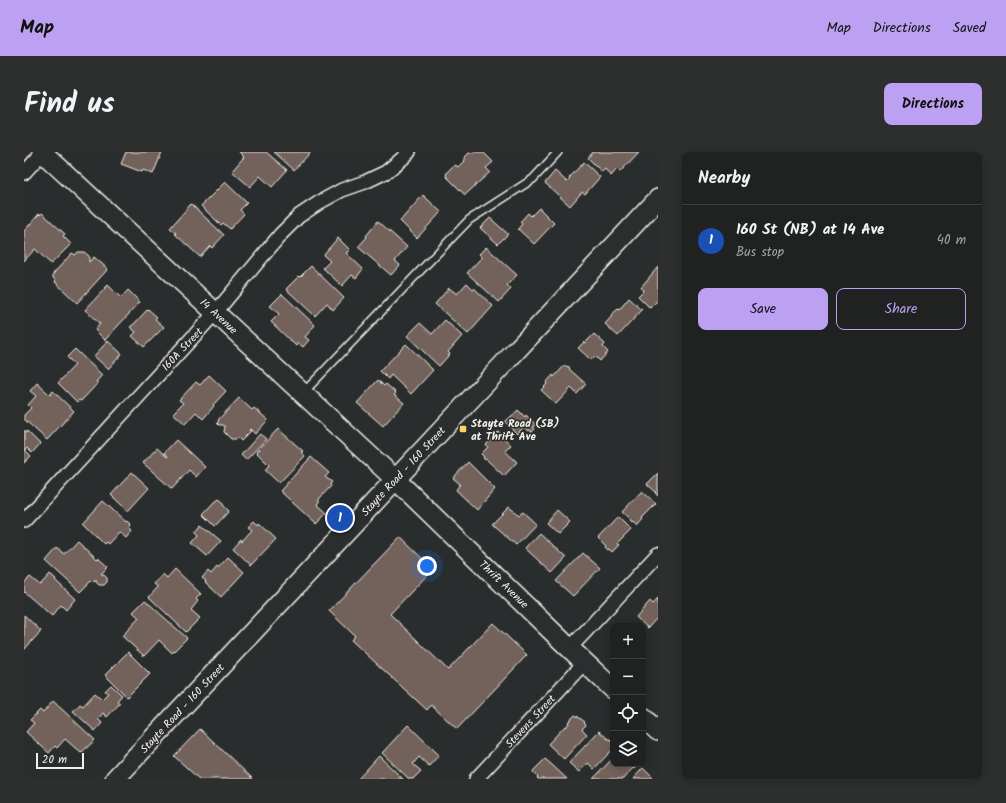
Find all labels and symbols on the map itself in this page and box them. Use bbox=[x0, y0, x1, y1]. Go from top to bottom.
street label: 14 Avenue bbox=[195, 294, 241, 339]
street label: 160A Street bbox=[158, 323, 208, 376]
place label: Stayte Road (SB) at Thrift Ave bbox=[471, 415, 559, 446]
street label: Stayte Road - 160 Street bbox=[357, 422, 451, 521]
marker: Stayte Road (SB) at Thrift Ave bbox=[458, 424, 468, 434]
pin: 1 bbox=[327, 503, 353, 533]
your location bbox=[417, 556, 437, 576]
street label: Thrift Avenue bbox=[474, 556, 532, 613]
street label: Stayte Road - 160 Street bbox=[136, 659, 230, 758]
street label: Stevens Street bbox=[501, 690, 561, 753]
scale bar bbox=[36, 751, 84, 770]

